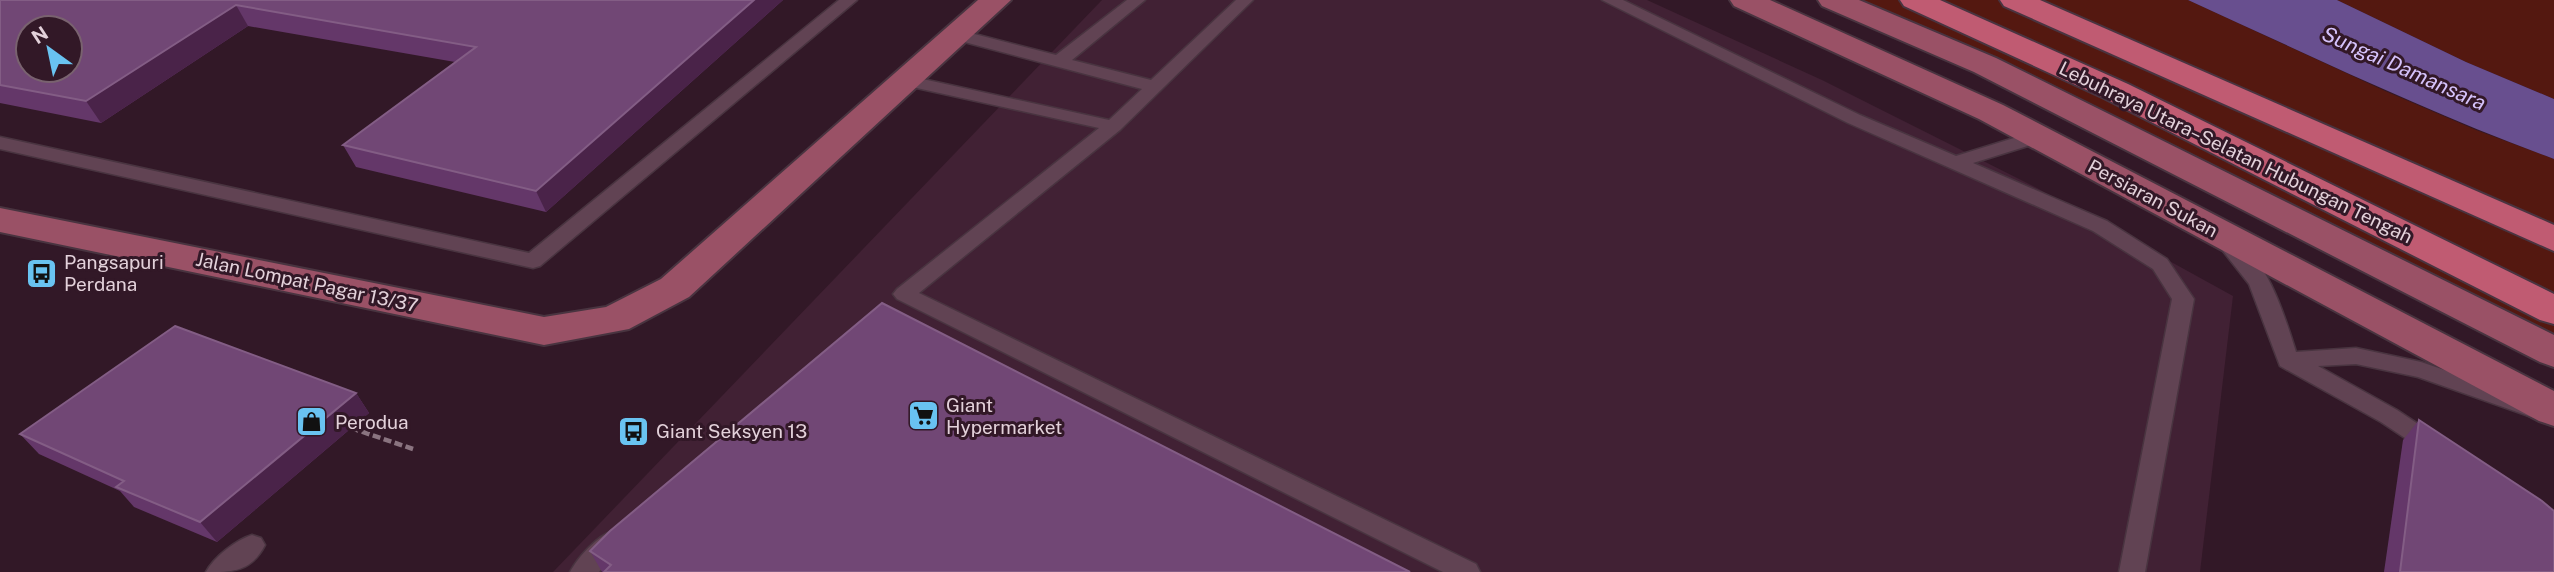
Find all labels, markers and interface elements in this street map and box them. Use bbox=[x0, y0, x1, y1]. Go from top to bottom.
north arrow bbox=[14, 14, 84, 84]
text: N bbox=[28, 21, 52, 48]
water label: Sungai Damansara bbox=[2318, 21, 2490, 115]
street label: Lebuhraya Utara–Selatan Hubungan Tengah bbox=[2056, 57, 2416, 247]
street label: Persiaran Sukan bbox=[2084, 155, 2222, 241]
street label: Jalan Lompat Pagar 13/37 bbox=[194, 248, 420, 316]
place label: Pangsapuri Perdana bbox=[64, 251, 164, 295]
bus stop icon: Pangsapuri Perdana bbox=[24, 256, 58, 290]
place label: Giant Hypermarket bbox=[946, 394, 1063, 438]
supermarket icon: Giant Hypermarket bbox=[906, 399, 940, 433]
shop icon: Perodua bbox=[295, 405, 329, 439]
place label: Perodua bbox=[335, 411, 409, 433]
bus stop icon: Giant Seksyen 13 bbox=[616, 414, 650, 448]
place label: Giant Seksyen 13 bbox=[656, 420, 807, 442]

